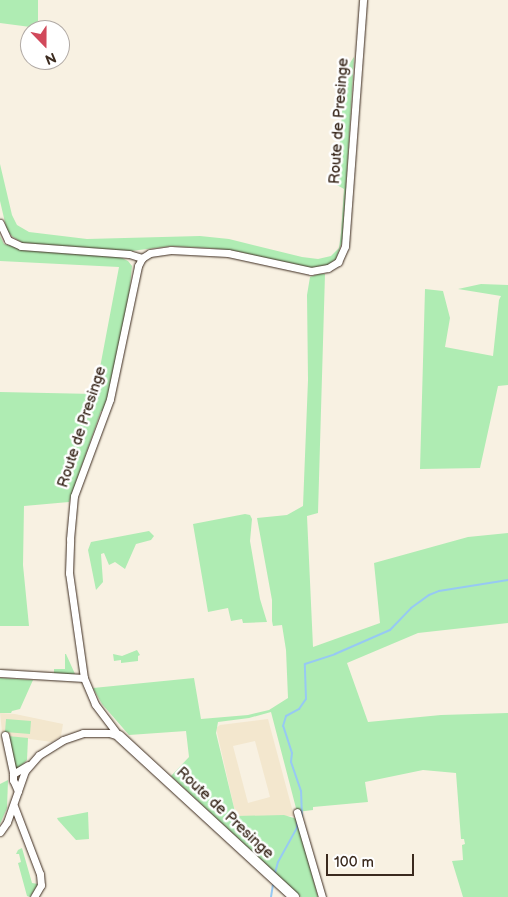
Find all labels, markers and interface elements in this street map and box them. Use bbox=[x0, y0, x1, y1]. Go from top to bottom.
north arrow bbox=[20, 20, 70, 70]
text: N bbox=[42, 49, 58, 68]
street label: Route de Presinge bbox=[326, 57, 352, 185]
street label: Route de Presinge bbox=[54, 364, 110, 490]
street label: Route de Presinge bbox=[173, 763, 277, 863]
scale bar bbox=[328, 844, 416, 876]
text: 100 m bbox=[334, 853, 374, 872]

